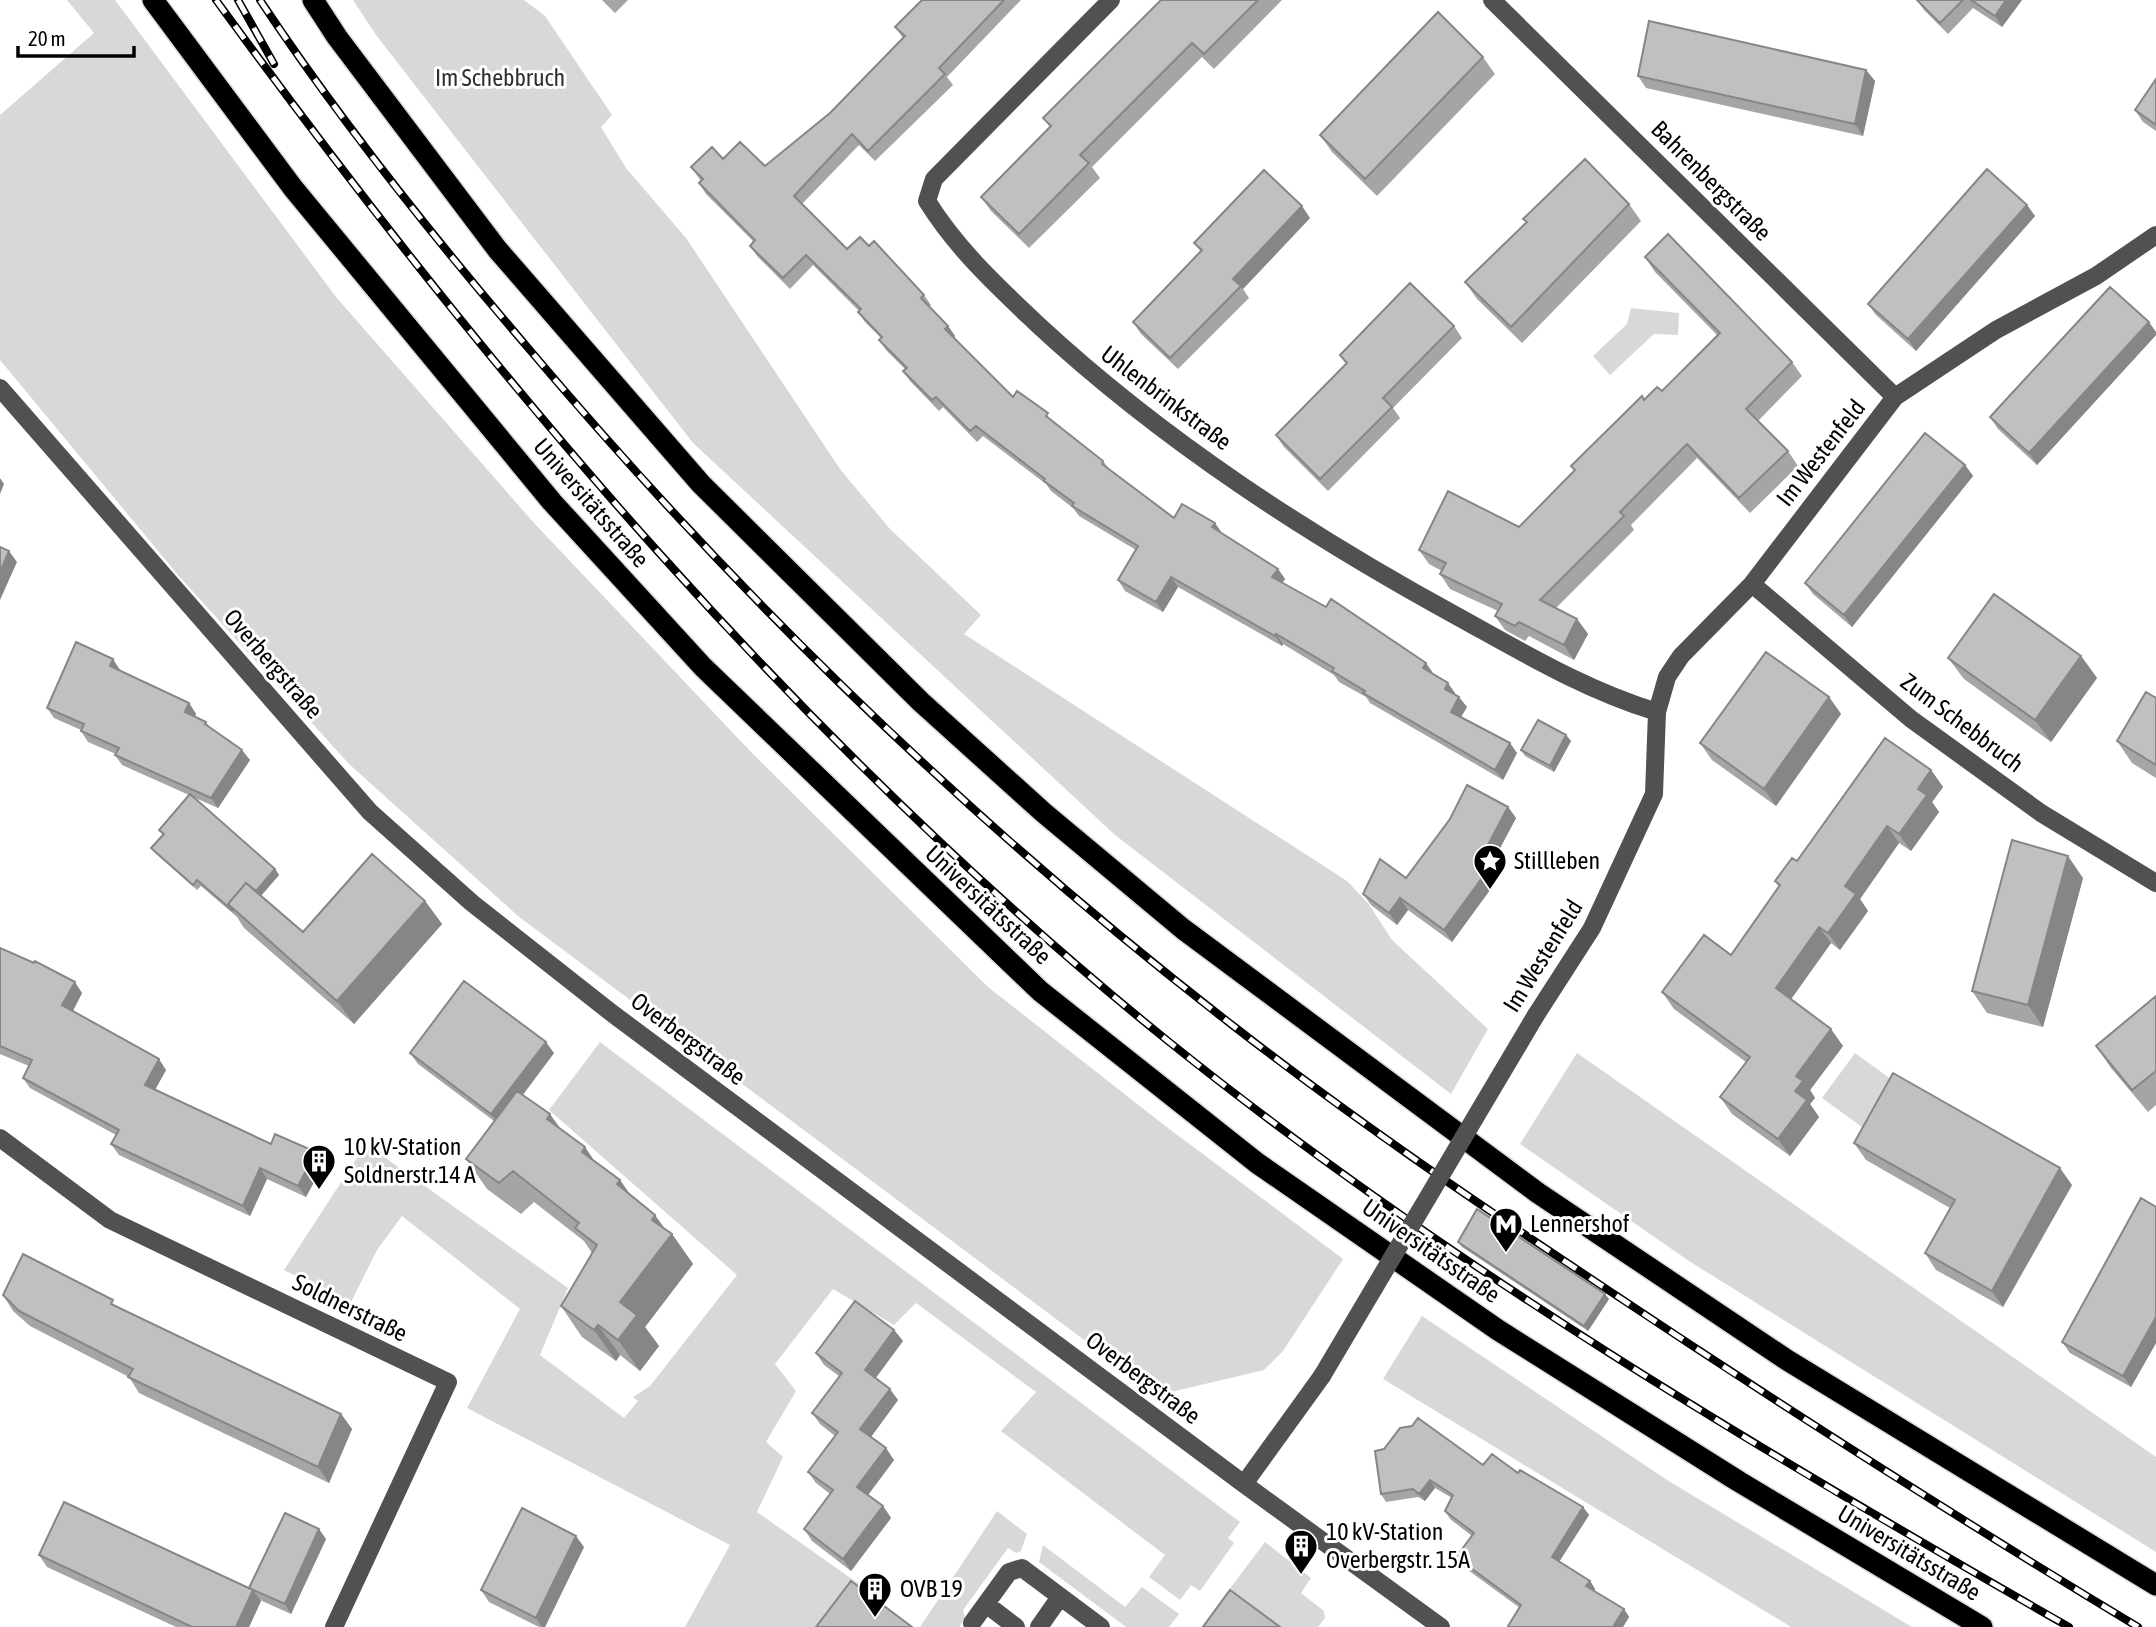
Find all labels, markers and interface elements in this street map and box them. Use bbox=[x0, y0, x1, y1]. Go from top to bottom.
scale bar bbox=[18, 14, 133, 58]
text: 20 m bbox=[28, 26, 66, 50]
park label: Im Schebbruch bbox=[435, 64, 565, 91]
street label: Bahrenbergstraße bbox=[1646, 115, 1777, 246]
street label: Uhlenbrinkstraße bbox=[1096, 340, 1237, 455]
street label: Im Westenfeld bbox=[1771, 394, 1870, 511]
street label: Universitätsstraße bbox=[528, 433, 655, 573]
street label: Overbergstraße bbox=[219, 604, 328, 724]
street label: Zum Schebbruch bbox=[1896, 668, 2029, 777]
street label: Universitätsstraße bbox=[920, 840, 1057, 970]
place icon: Stillleben bbox=[1471, 842, 1509, 891]
place label: Stillleben bbox=[1514, 847, 1600, 874]
street label: Im Westenfeld bbox=[1497, 895, 1588, 1017]
street label: Overbergstraße bbox=[626, 987, 751, 1090]
place label: 10 kV-Station Soldnerstr.14 A bbox=[344, 1133, 476, 1188]
building icon: 10 kV-Station Soldnerstr.14 A bbox=[300, 1142, 338, 1191]
street label: Universitätsstraße bbox=[1357, 1193, 1505, 1308]
metro station icon: Lennershof bbox=[1487, 1205, 1525, 1254]
place label: Lennershof bbox=[1530, 1210, 1630, 1237]
street label: Soldnerstraße bbox=[289, 1268, 412, 1347]
street label: Overbergstraße bbox=[1081, 1326, 1206, 1429]
street label: Universitätsstraße bbox=[1833, 1499, 1986, 1606]
place label: 10 kV-Station Overbergstr. 15A bbox=[1326, 1518, 1470, 1573]
building icon: 10 kV-Station Overbergstr. 15A bbox=[1282, 1527, 1320, 1576]
building icon: OVB 19 bbox=[856, 1570, 894, 1619]
place label: OVB 19 bbox=[900, 1575, 963, 1602]

